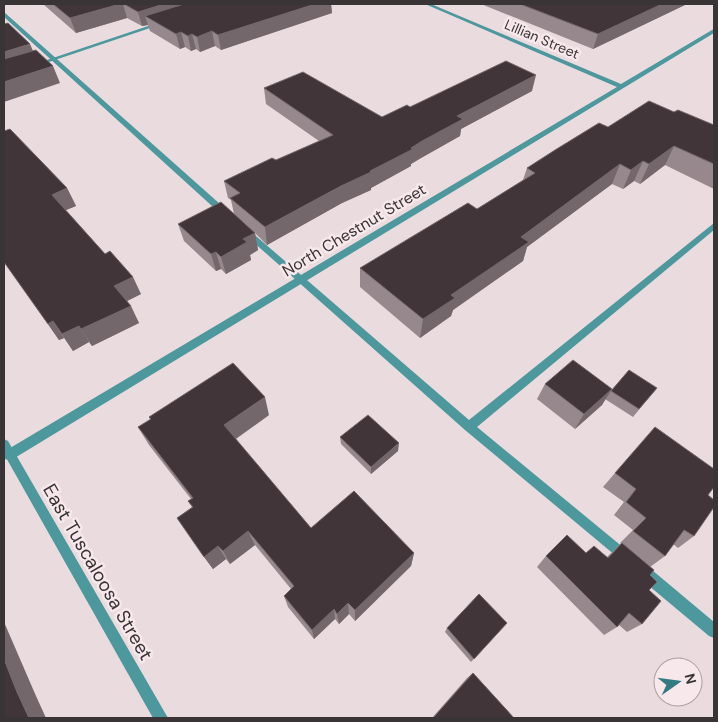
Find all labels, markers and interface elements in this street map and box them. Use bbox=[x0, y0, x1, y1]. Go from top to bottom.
street label: Lillian Street bbox=[502, 15, 582, 63]
street label: North Chestnut Street bbox=[278, 179, 430, 281]
street label: East Tuscaloosa Street bbox=[37, 479, 159, 665]
north arrow bbox=[653, 657, 703, 707]
text: N bbox=[681, 672, 701, 686]

